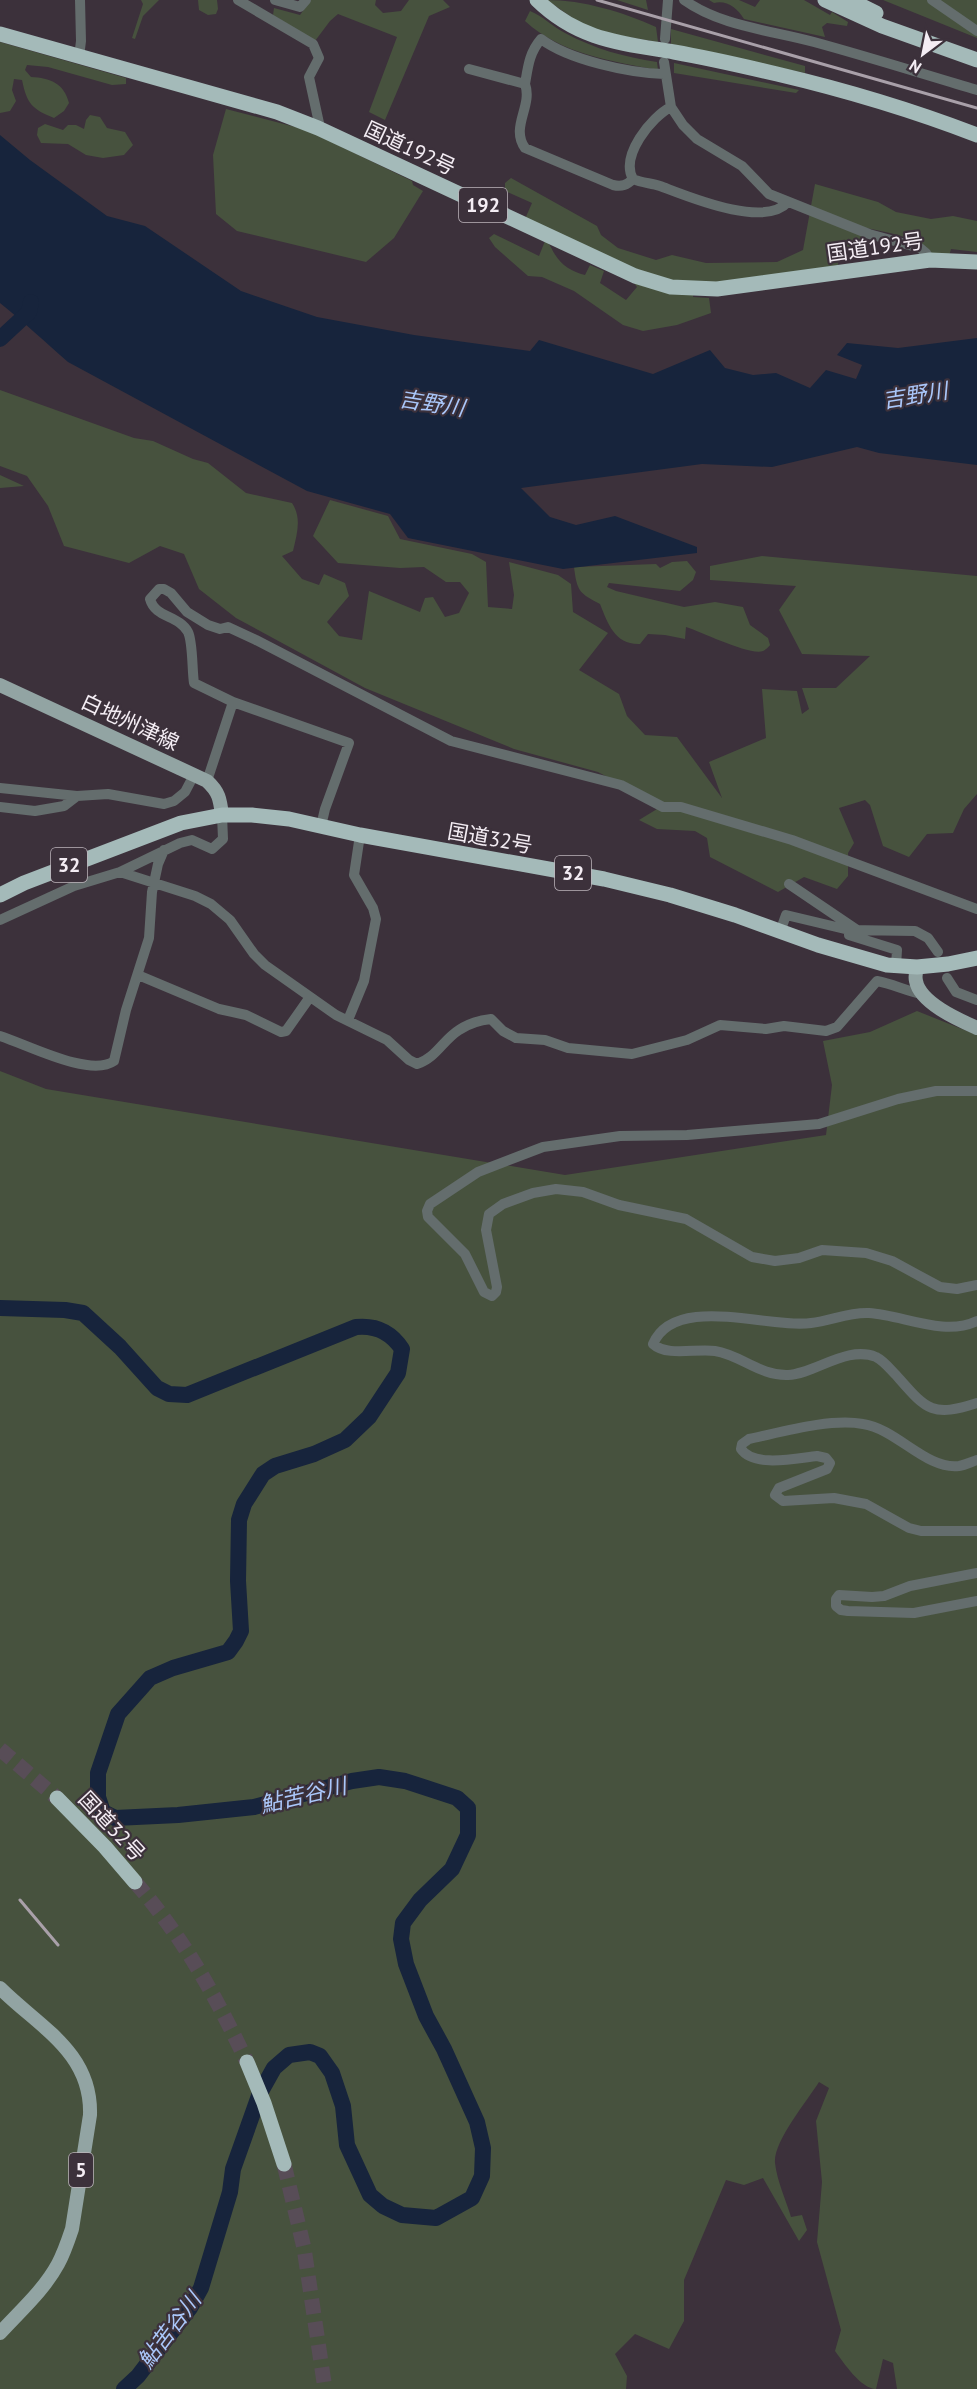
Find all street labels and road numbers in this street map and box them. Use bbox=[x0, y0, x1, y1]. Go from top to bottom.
street label: 国道192号 bbox=[360, 115, 460, 181]
road number: 192 bbox=[459, 188, 507, 222]
street label: 国道192号 bbox=[825, 227, 925, 267]
street label: 白地州津線 bbox=[77, 688, 183, 756]
street label: 国道32号 bbox=[445, 817, 535, 859]
road number: 32 bbox=[51, 848, 87, 882]
road number: 32 bbox=[555, 856, 591, 890]
street label: 国道32号 bbox=[73, 1785, 151, 1867]
road number: 5 bbox=[69, 2153, 93, 2187]

